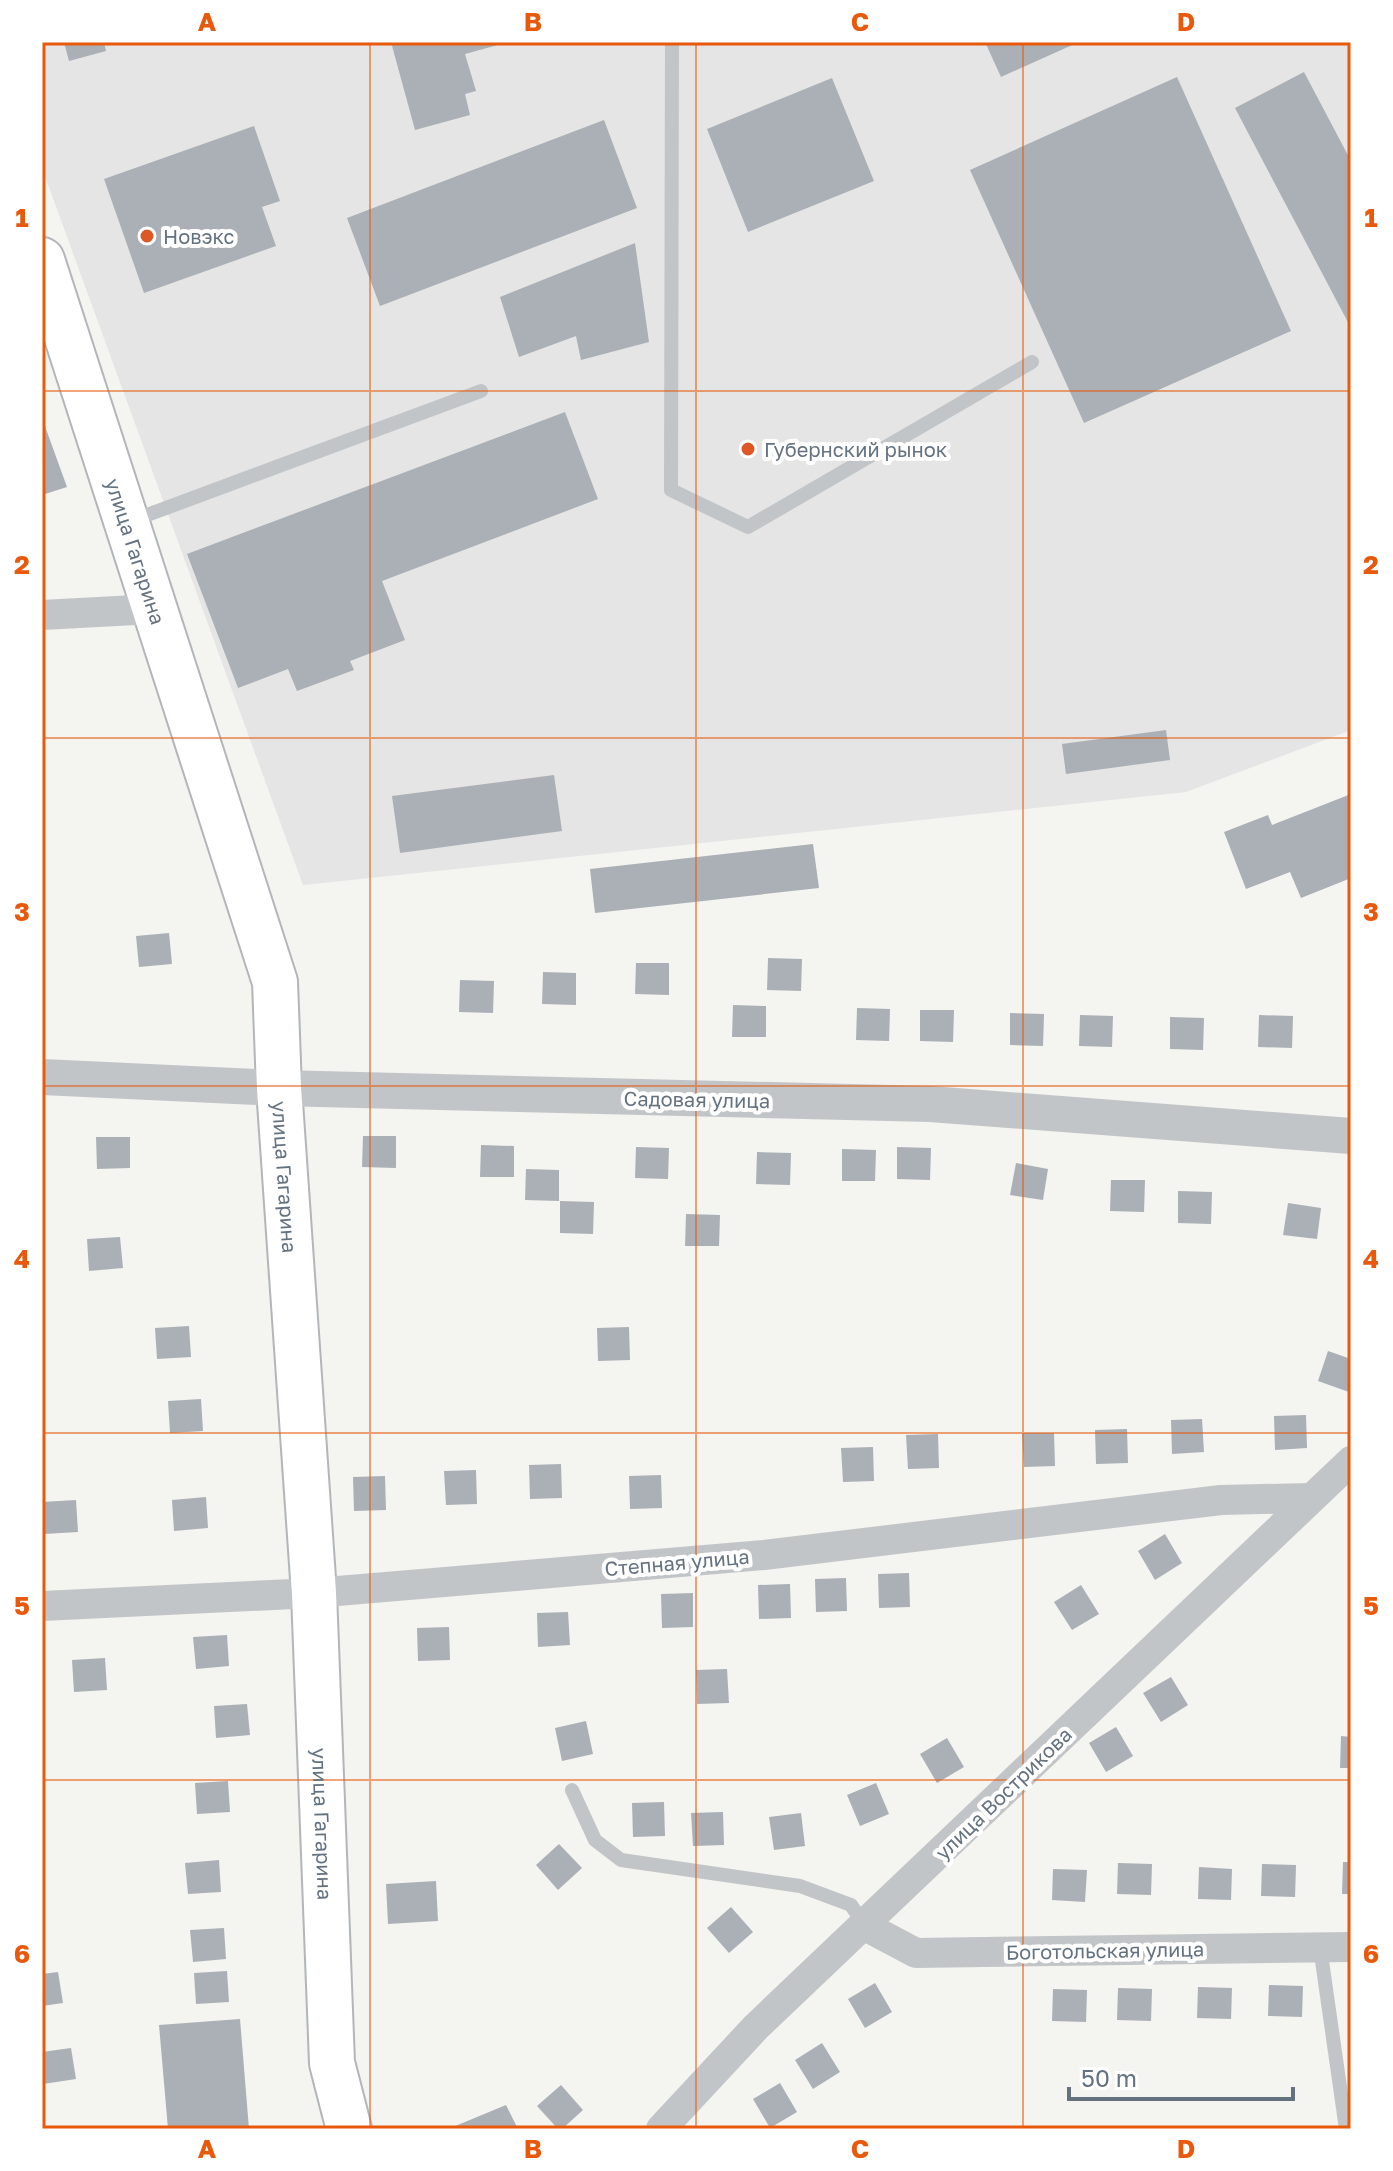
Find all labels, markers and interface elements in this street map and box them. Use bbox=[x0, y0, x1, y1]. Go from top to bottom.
text: A bbox=[198, 6, 217, 37]
text: B bbox=[524, 6, 542, 37]
text: C bbox=[851, 6, 869, 37]
text: D bbox=[1177, 6, 1195, 37]
text: 1 bbox=[15, 202, 29, 233]
text: 1 bbox=[1364, 202, 1378, 233]
place label: Новэкс bbox=[163, 224, 234, 248]
marker: Новэкс bbox=[138, 227, 156, 245]
place label: Губернский рынок bbox=[764, 437, 947, 461]
marker: Губернский рынок bbox=[739, 440, 757, 458]
street label: улица Гагарина bbox=[101, 475, 171, 627]
text: 2 bbox=[14, 549, 30, 580]
text: 2 bbox=[1363, 549, 1379, 580]
text: 3 bbox=[14, 896, 30, 927]
text: 3 bbox=[1363, 896, 1379, 927]
street label: Садовая улица bbox=[623, 1086, 771, 1112]
street label: улица Гагарина bbox=[268, 1100, 302, 1254]
text: 4 bbox=[14, 1243, 30, 1274]
text: 4 bbox=[1363, 1243, 1379, 1274]
street label: Степная улица bbox=[604, 1544, 750, 1580]
text: 5 bbox=[14, 1590, 30, 1621]
text: 5 bbox=[1363, 1590, 1379, 1621]
street label: улица Вострикова bbox=[930, 1722, 1076, 1864]
street label: улица Гагарина bbox=[308, 1747, 338, 1900]
street label: Боготольская улица bbox=[1006, 1936, 1204, 1964]
text: 6 bbox=[14, 1938, 30, 1969]
text: 6 bbox=[1363, 1938, 1379, 1969]
scale bar bbox=[1069, 2051, 1293, 2101]
text: 50 m bbox=[1081, 2063, 1137, 2092]
text: A bbox=[198, 2133, 217, 2164]
text: B bbox=[524, 2133, 542, 2164]
text: C bbox=[851, 2133, 869, 2164]
text: D bbox=[1177, 2133, 1195, 2164]

